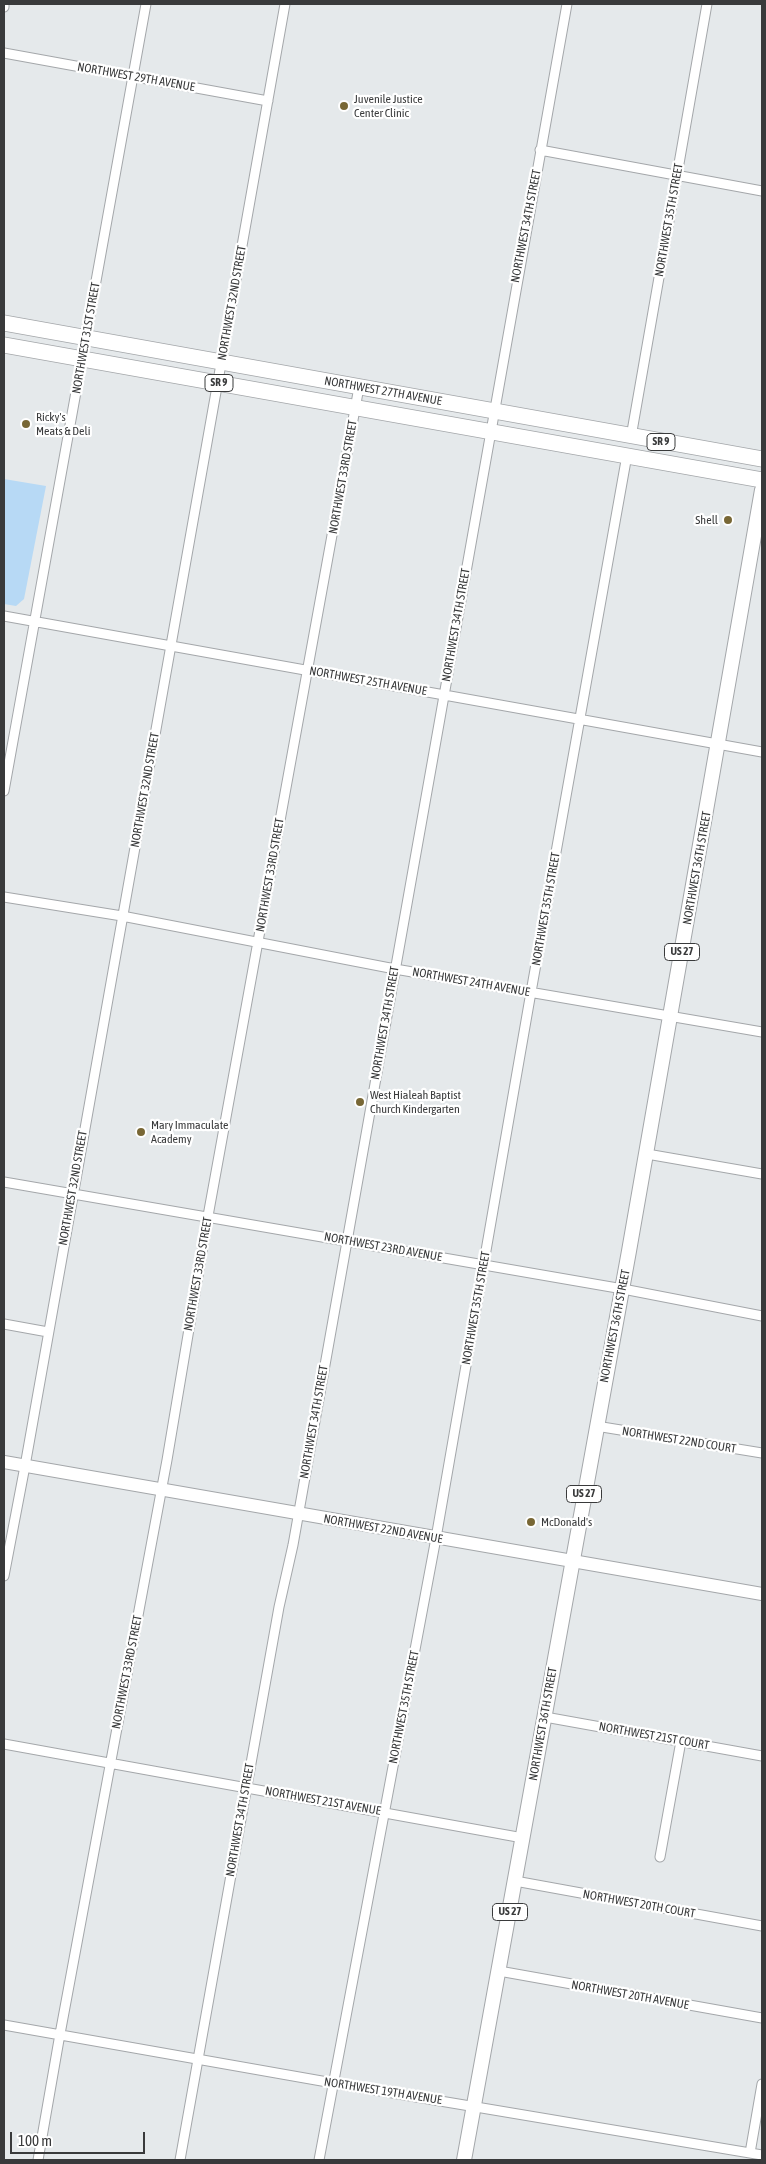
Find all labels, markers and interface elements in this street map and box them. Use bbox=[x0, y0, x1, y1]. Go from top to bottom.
street label: NORTHWEST 29TH AVENUE bbox=[76, 60, 196, 94]
place label: Juvenile Justice Center Clinic bbox=[354, 92, 423, 120]
marker: Juvenile Justice Center Clinic bbox=[338, 100, 350, 112]
street label: NORTHWEST 35TH STREET bbox=[652, 162, 686, 278]
street label: NORTHWEST 34TH STREET bbox=[508, 168, 544, 284]
street label: NORTHWEST 32ND STREET bbox=[215, 244, 249, 362]
street label: NORTHWEST 31ST STREET bbox=[69, 281, 103, 395]
road number: SR 9 bbox=[205, 374, 233, 392]
street label: NORTHWEST 27TH AVENUE bbox=[323, 374, 443, 408]
place label: Ricky's Meats & Deli bbox=[36, 410, 90, 438]
marker: Ricky's Meats & Deli bbox=[20, 418, 32, 430]
street label: NORTHWEST 33RD STREET bbox=[326, 419, 360, 535]
road number: SR 9 bbox=[647, 434, 675, 451]
place label: Shell bbox=[695, 513, 718, 527]
marker: Shell bbox=[722, 514, 734, 526]
street label: NORTHWEST 34TH STREET bbox=[439, 567, 473, 683]
street label: NORTHWEST 25TH AVENUE bbox=[308, 664, 428, 698]
street label: NORTHWEST 32ND STREET bbox=[128, 731, 162, 849]
street label: NORTHWEST 36TH STREET bbox=[680, 810, 714, 926]
street label: NORTHWEST 33RD STREET bbox=[253, 817, 287, 933]
street label: NORTHWEST 35TH STREET bbox=[529, 851, 563, 967]
road number: US 27 bbox=[664, 944, 700, 960]
street label: NORTHWEST 34TH STREET bbox=[368, 965, 402, 1081]
street label: NORTHWEST 24TH AVENUE bbox=[411, 965, 531, 999]
place label: West Hialeah Baptist Church Kindergarten bbox=[370, 1088, 461, 1116]
marker: West Hialeah Baptist Church Kindergarten bbox=[354, 1096, 366, 1108]
place label: Mary Immaculate Academy bbox=[151, 1118, 228, 1146]
marker: Mary Immaculate Academy bbox=[135, 1126, 147, 1138]
street label: NORTHWEST 32ND STREET bbox=[56, 1129, 90, 1247]
street label: NORTHWEST 33RD STREET bbox=[181, 1216, 215, 1332]
street label: NORTHWEST 23RD AVENUE bbox=[323, 1230, 443, 1264]
street label: NORTHWEST 35TH STREET bbox=[459, 1250, 493, 1366]
street label: NORTHWEST 36TH STREET bbox=[597, 1268, 633, 1384]
street label: NORTHWEST 34TH STREET bbox=[297, 1364, 331, 1480]
street label: NORTHWEST 22ND COURT bbox=[621, 1424, 737, 1456]
road number: US 27 bbox=[566, 1486, 602, 1502]
street label: NORTHWEST 22ND AVENUE bbox=[322, 1511, 444, 1547]
place label: McDonald's bbox=[541, 1515, 592, 1529]
marker: McDonald's bbox=[525, 1516, 537, 1528]
street label: NORTHWEST 33RD STREET bbox=[109, 1614, 145, 1730]
street label: NORTHWEST 35TH STREET bbox=[386, 1649, 422, 1765]
street label: NORTHWEST 36TH STREET bbox=[526, 1666, 560, 1782]
street label: NORTHWEST 21ST COURT bbox=[598, 1719, 710, 1753]
street label: NORTHWEST 34TH STREET bbox=[223, 1762, 257, 1878]
street label: NORTHWEST 21ST AVENUE bbox=[264, 1784, 382, 1818]
street label: NORTHWEST 20TH COURT bbox=[582, 1887, 696, 1921]
road number: US 27 bbox=[492, 1904, 528, 1920]
street label: NORTHWEST 20TH AVENUE bbox=[570, 1978, 690, 2012]
street label: NORTHWEST 19TH AVENUE bbox=[323, 2075, 443, 2107]
scale bar bbox=[12, 2122, 148, 2154]
text: 100 m bbox=[18, 2132, 52, 2149]

